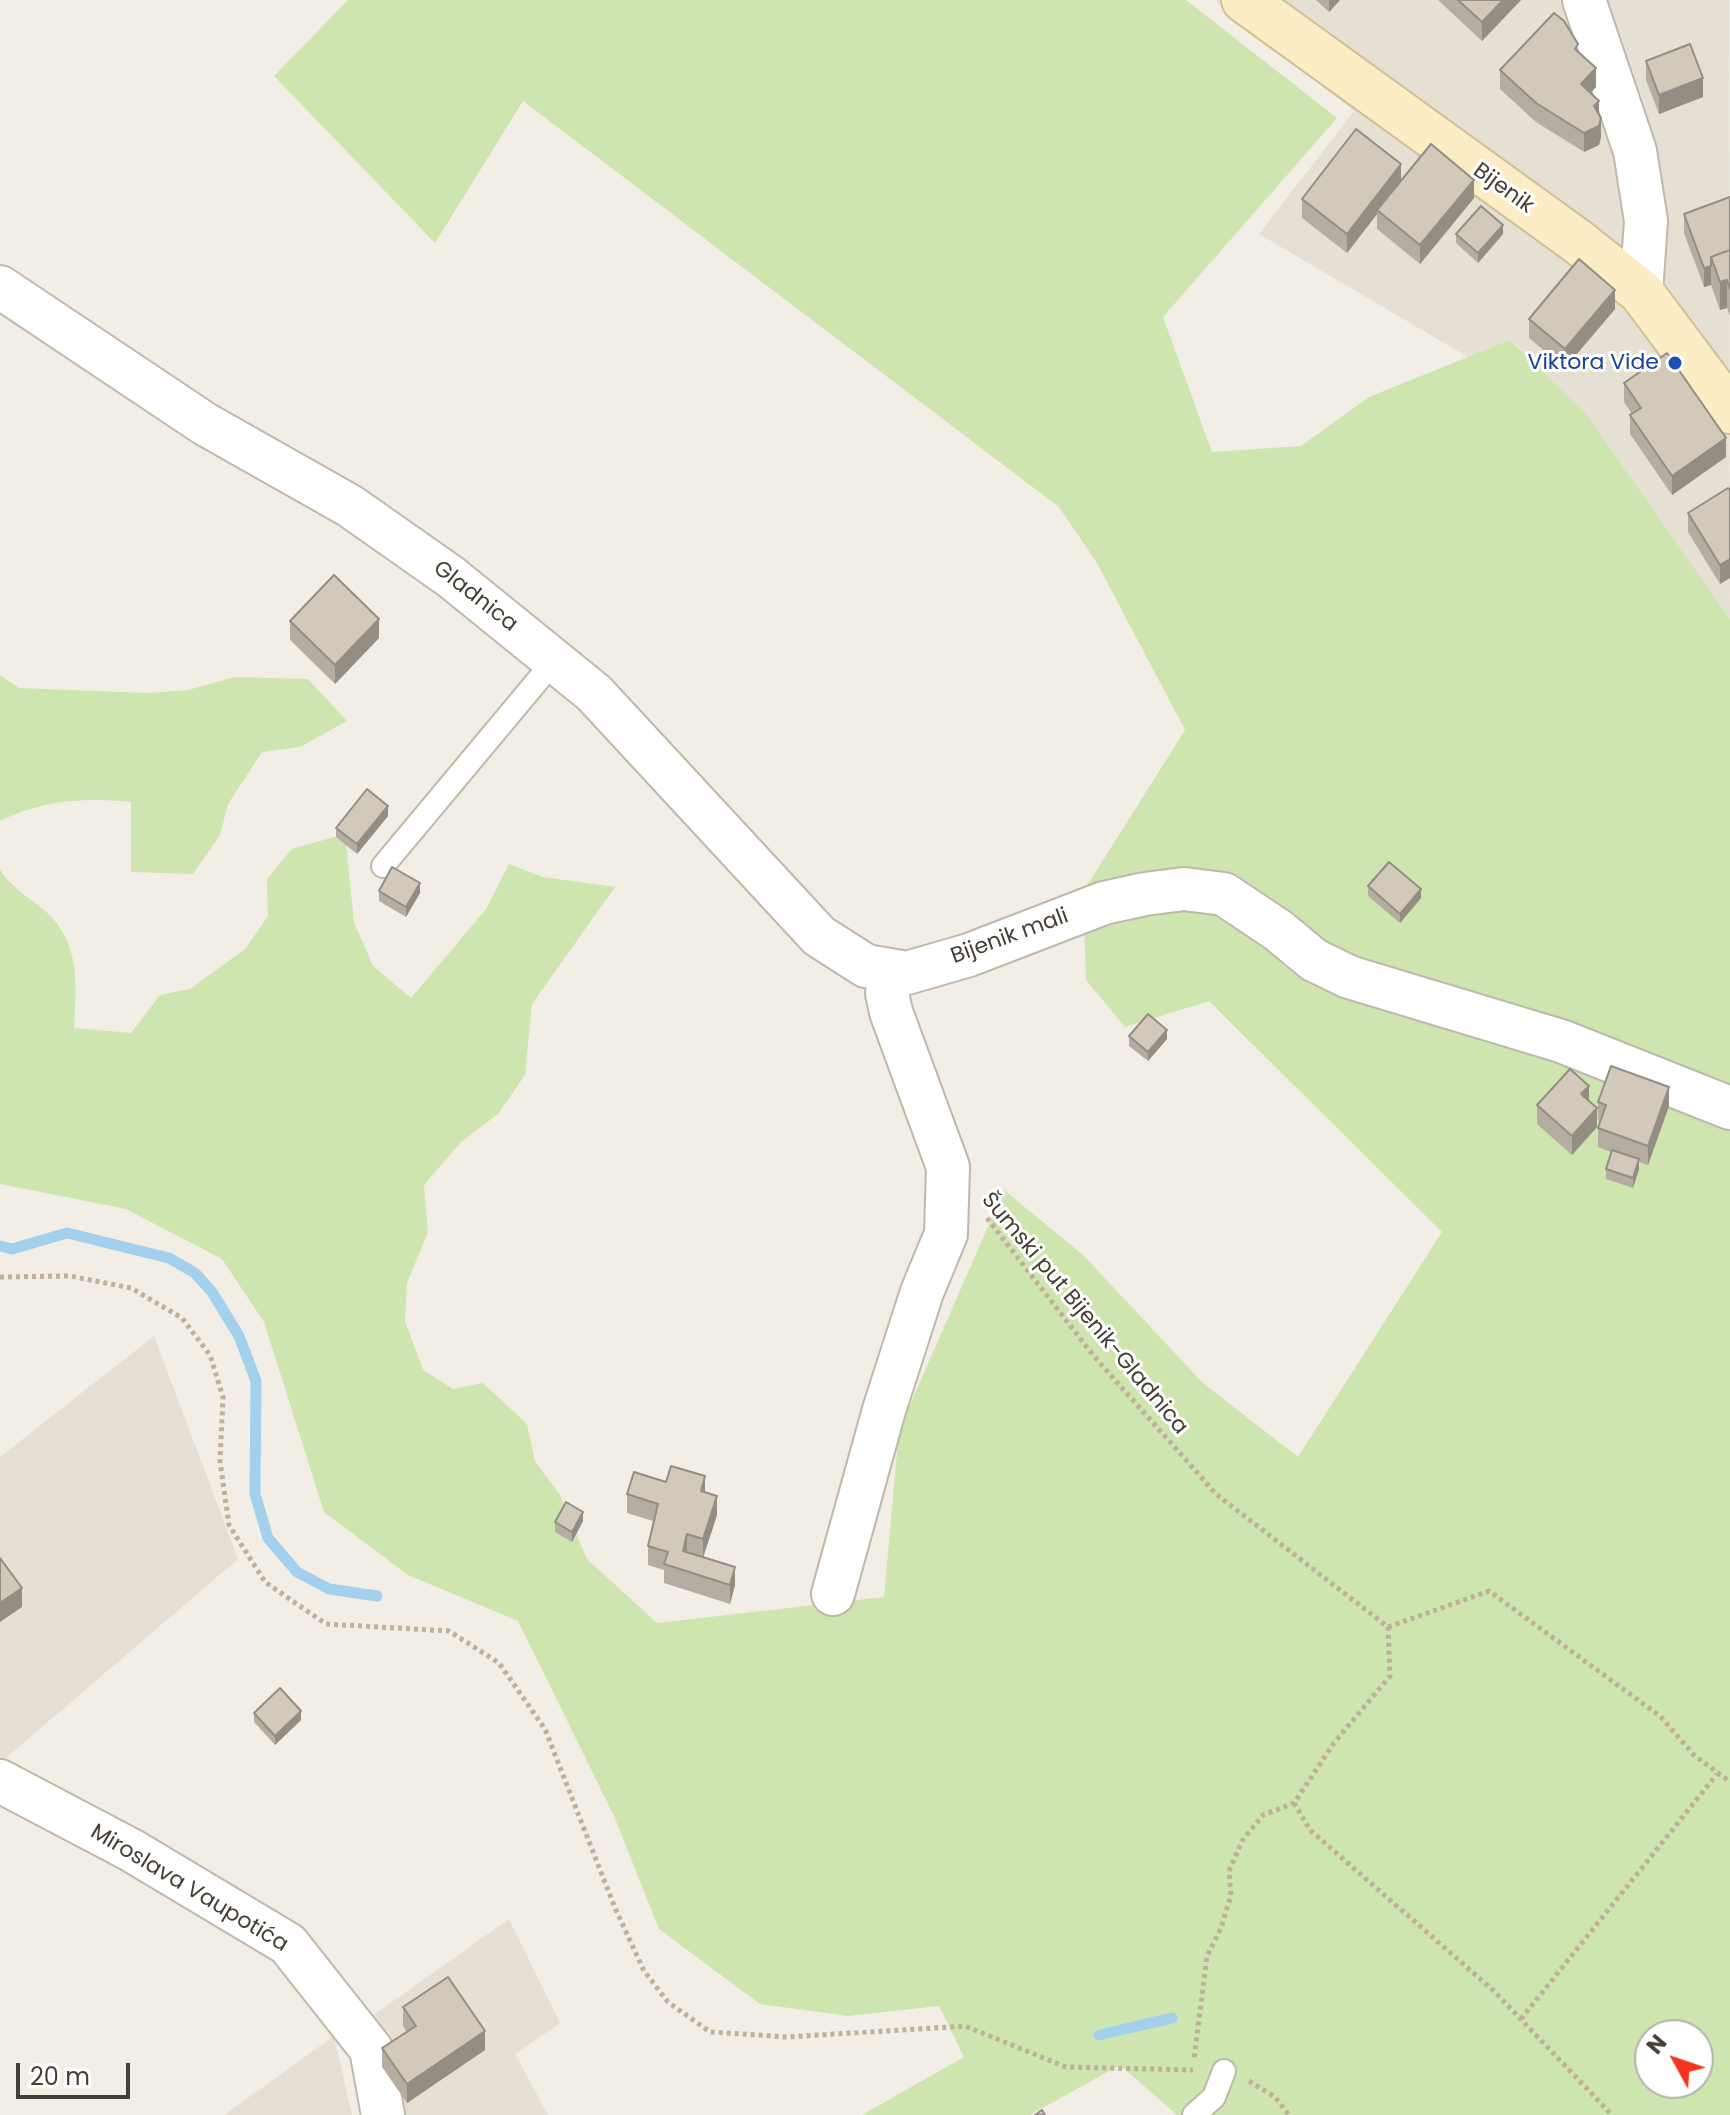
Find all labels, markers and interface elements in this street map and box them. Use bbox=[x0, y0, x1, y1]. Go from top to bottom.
street label: Bijenik bbox=[1467, 158, 1539, 220]
place label: Viktora Vide bbox=[1528, 350, 1659, 376]
marker: Viktora Vide bbox=[1666, 354, 1684, 372]
street label: Gladnica bbox=[427, 556, 523, 638]
street label: Bijenik mali bbox=[948, 904, 1072, 970]
street label: Šumski put Bijenik-Gladnica bbox=[975, 1188, 1193, 1440]
street label: Miroslava Vaupotića bbox=[85, 1820, 293, 1958]
north arrow bbox=[1634, 2019, 1714, 2099]
text: N bbox=[1640, 2028, 1674, 2061]
scale bar bbox=[20, 2047, 134, 2097]
text: 20 m bbox=[30, 2060, 90, 2093]

